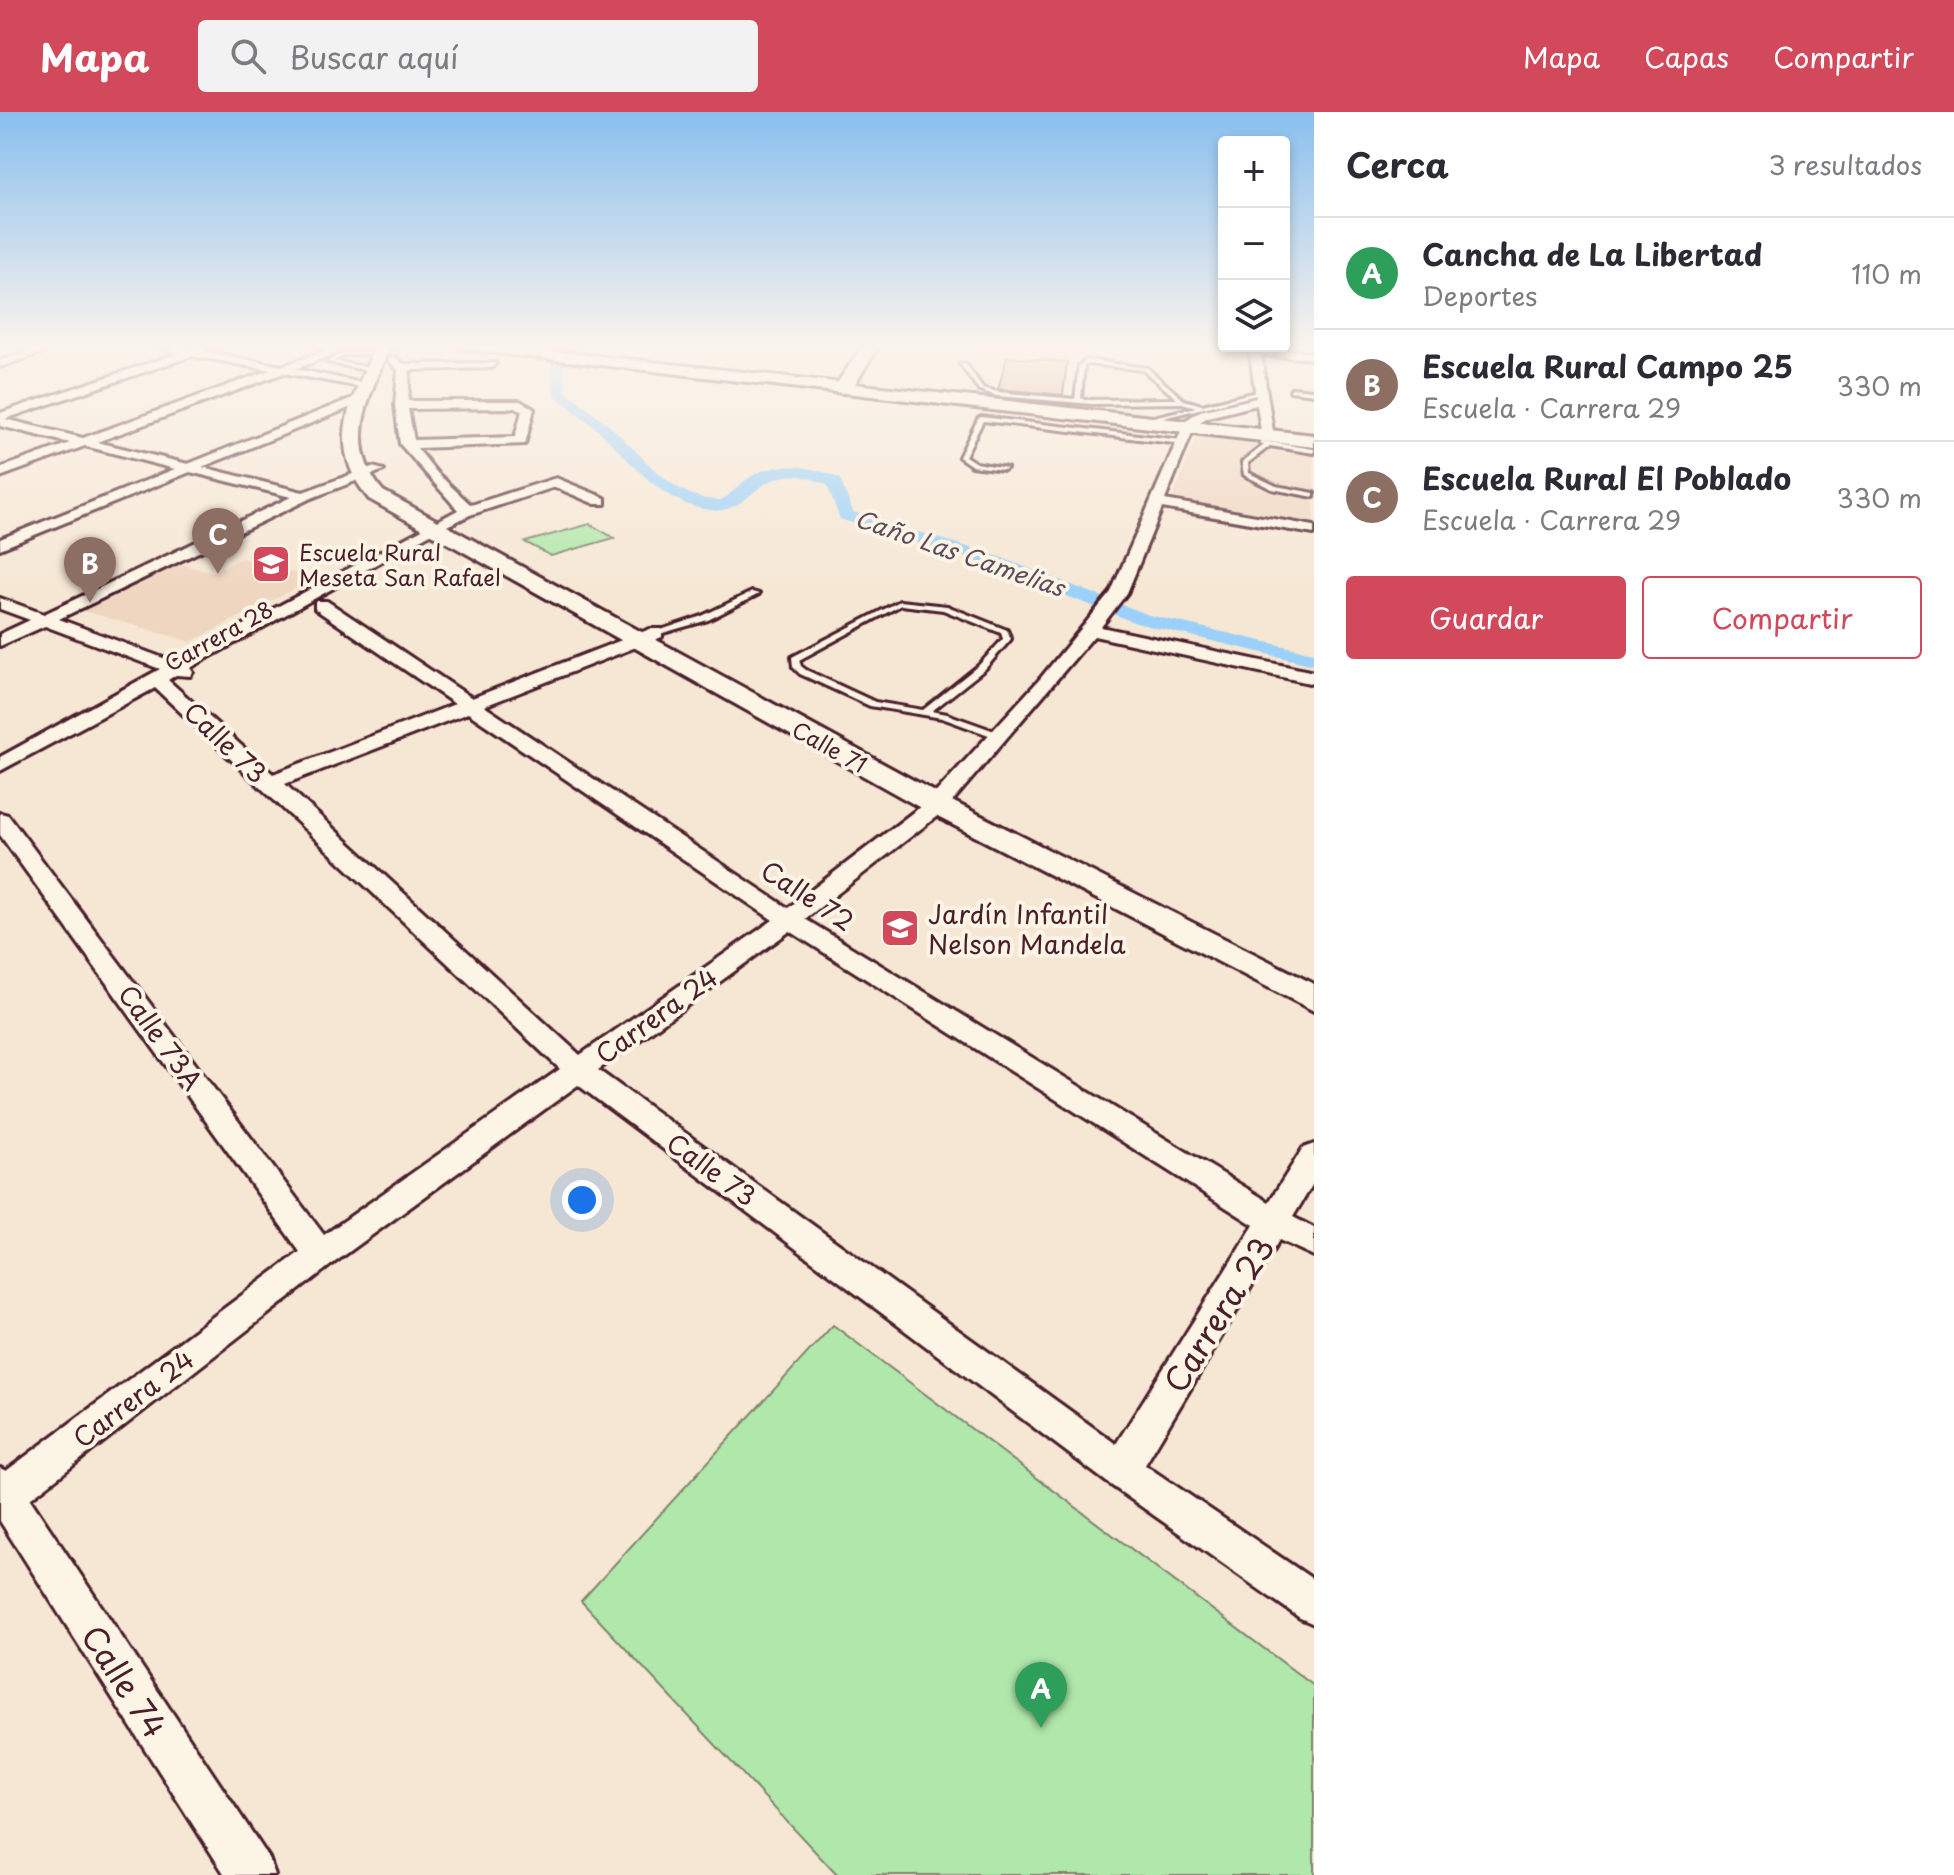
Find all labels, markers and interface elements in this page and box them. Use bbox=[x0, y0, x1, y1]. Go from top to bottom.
search box bbox=[198, 20, 758, 92]
text: Mapa bbox=[40, 28, 150, 85]
icon: search bbox=[226, 34, 270, 78]
text: Buscar aquí bbox=[290, 34, 458, 79]
text: Mapa bbox=[1523, 35, 1600, 78]
text: Capas bbox=[1644, 35, 1729, 78]
text: Compartir bbox=[1773, 35, 1914, 78]
map controls bbox=[1218, 136, 1290, 352]
button: + bbox=[1218, 136, 1290, 208]
text: Cerca bbox=[1346, 138, 1449, 190]
text: 3 resultados bbox=[1768, 145, 1922, 184]
button: − bbox=[1218, 208, 1290, 280]
text: Cancha de La Libertad bbox=[1422, 231, 1763, 276]
text: A bbox=[1362, 254, 1382, 293]
text: 110 m bbox=[1851, 254, 1922, 293]
text: Deportes bbox=[1422, 276, 1537, 315]
button: layers bbox=[1218, 280, 1290, 352]
text: Escuela Rural Campo 25 bbox=[1422, 343, 1793, 388]
text: B bbox=[1363, 366, 1381, 405]
text: 330 m bbox=[1837, 366, 1922, 405]
text: Escuela · Carrera 29 bbox=[1422, 388, 1681, 427]
text: Escuela Rural El Poblado bbox=[1422, 455, 1791, 500]
text: C bbox=[1362, 478, 1382, 517]
text: 330 m bbox=[1837, 478, 1922, 517]
water label: Caño Las Camelias bbox=[851, 499, 1071, 605]
text: Escuela · Carrera 29 bbox=[1422, 500, 1681, 539]
pin: C bbox=[192, 508, 244, 574]
place label: Escuela Rural Meseta San Rafael bbox=[299, 535, 501, 593]
pin: B bbox=[64, 537, 116, 603]
school or university icon: Escuela Rural Meseta San Rafael bbox=[250, 543, 292, 585]
button: Guardar bbox=[1346, 576, 1626, 659]
button: Compartir bbox=[1642, 576, 1922, 659]
street label: Carrera 28 bbox=[158, 592, 278, 678]
street label: Calle 73 bbox=[175, 692, 277, 792]
street label: Calle 71 bbox=[787, 712, 873, 780]
street label: Calle 72 bbox=[754, 850, 862, 940]
place label: Jardín Infantil Nelson Mandela bbox=[928, 894, 1127, 963]
school or university icon: Jardín Infantil Nelson Mandela bbox=[879, 907, 921, 949]
street label: Carrera 24 bbox=[587, 957, 725, 1073]
street label: Calle 73A bbox=[109, 976, 213, 1098]
street label: Calle 73 bbox=[659, 1123, 765, 1215]
your location bbox=[562, 1180, 602, 1220]
street label: Carrera 23 bbox=[1151, 1227, 1285, 1401]
street label: Carrera 24 bbox=[64, 1339, 202, 1457]
street label: Calle 74 bbox=[71, 1615, 179, 1747]
pin: A bbox=[1015, 1662, 1067, 1728]

